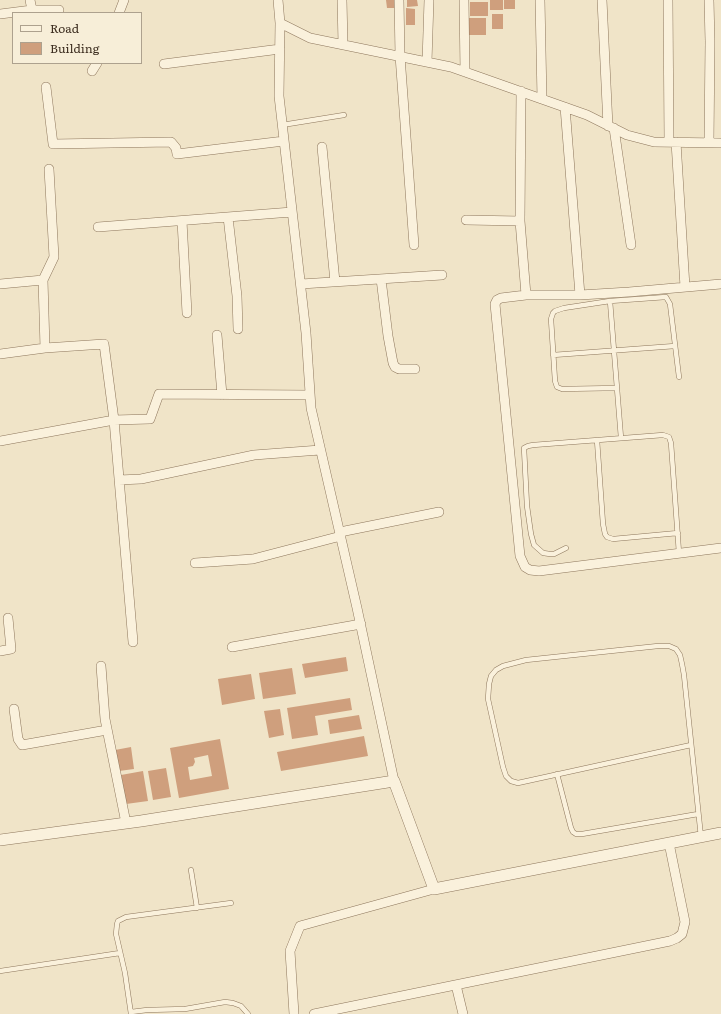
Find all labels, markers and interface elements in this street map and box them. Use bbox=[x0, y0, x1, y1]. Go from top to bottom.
legend bbox=[12, 12, 142, 64]
text: Road bbox=[50, 19, 79, 37]
text: Building bbox=[50, 39, 99, 57]

